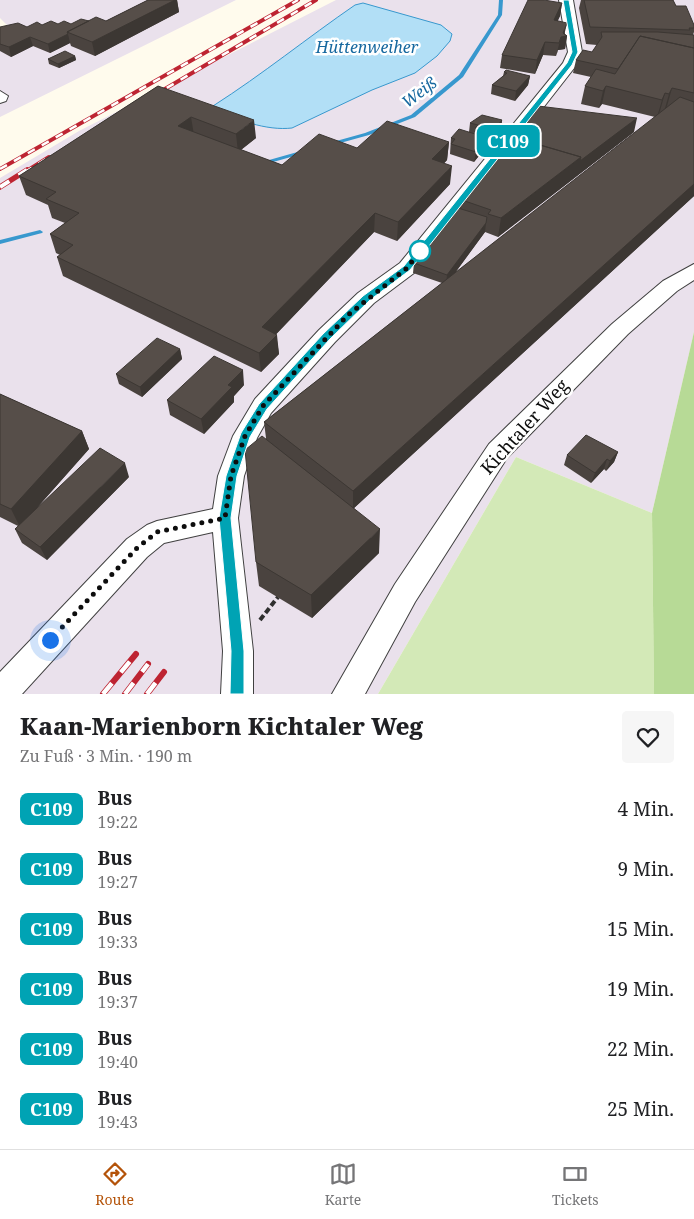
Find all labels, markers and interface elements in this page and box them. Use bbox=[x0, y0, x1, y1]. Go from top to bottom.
water label: Hüttenweiher bbox=[315, 36, 419, 58]
water label: Weiß bbox=[397, 72, 441, 112]
line badge: C109 bbox=[473, 125, 543, 157]
text: C109 bbox=[487, 129, 529, 153]
unlabelled marker bbox=[409, 240, 431, 262]
street label: Kichtaler Weg bbox=[475, 373, 574, 479]
your location bbox=[38, 628, 63, 653]
text: Kaan-Marienborn Kichtaler Weg bbox=[20, 709, 423, 742]
button: heart bbox=[622, 711, 674, 763]
text: Zu Fuß · 3 Min. · 190 m bbox=[20, 745, 192, 767]
text: Bus bbox=[98, 785, 132, 811]
text: 4 Min. bbox=[618, 796, 674, 822]
text: C109 bbox=[30, 797, 73, 821]
text: 19:22 bbox=[98, 811, 138, 833]
text: Bus bbox=[98, 845, 132, 871]
text: 9 Min. bbox=[618, 856, 674, 882]
text: C109 bbox=[30, 857, 73, 881]
text: 19:27 bbox=[98, 871, 138, 893]
text: Bus bbox=[98, 905, 132, 931]
text: 15 Min. bbox=[607, 916, 674, 942]
text: C109 bbox=[30, 917, 73, 941]
text: 19:33 bbox=[98, 931, 138, 953]
text: Bus bbox=[98, 965, 132, 991]
text: 19 Min. bbox=[607, 976, 674, 1002]
text: C109 bbox=[30, 977, 73, 1001]
text: 19:37 bbox=[98, 991, 138, 1013]
text: Bus bbox=[98, 1025, 132, 1051]
text: 22 Min. bbox=[607, 1036, 674, 1062]
text: C109 bbox=[30, 1037, 73, 1061]
text: 19:40 bbox=[98, 1051, 138, 1073]
text: Bus bbox=[98, 1085, 132, 1111]
text: 25 Min. bbox=[607, 1096, 674, 1122]
text: C109 bbox=[30, 1097, 73, 1121]
text: 19:43 bbox=[98, 1111, 138, 1133]
tab: Route bbox=[95, 1160, 134, 1209]
tab: Karte bbox=[325, 1160, 361, 1209]
tab: Tickets bbox=[552, 1160, 599, 1209]

